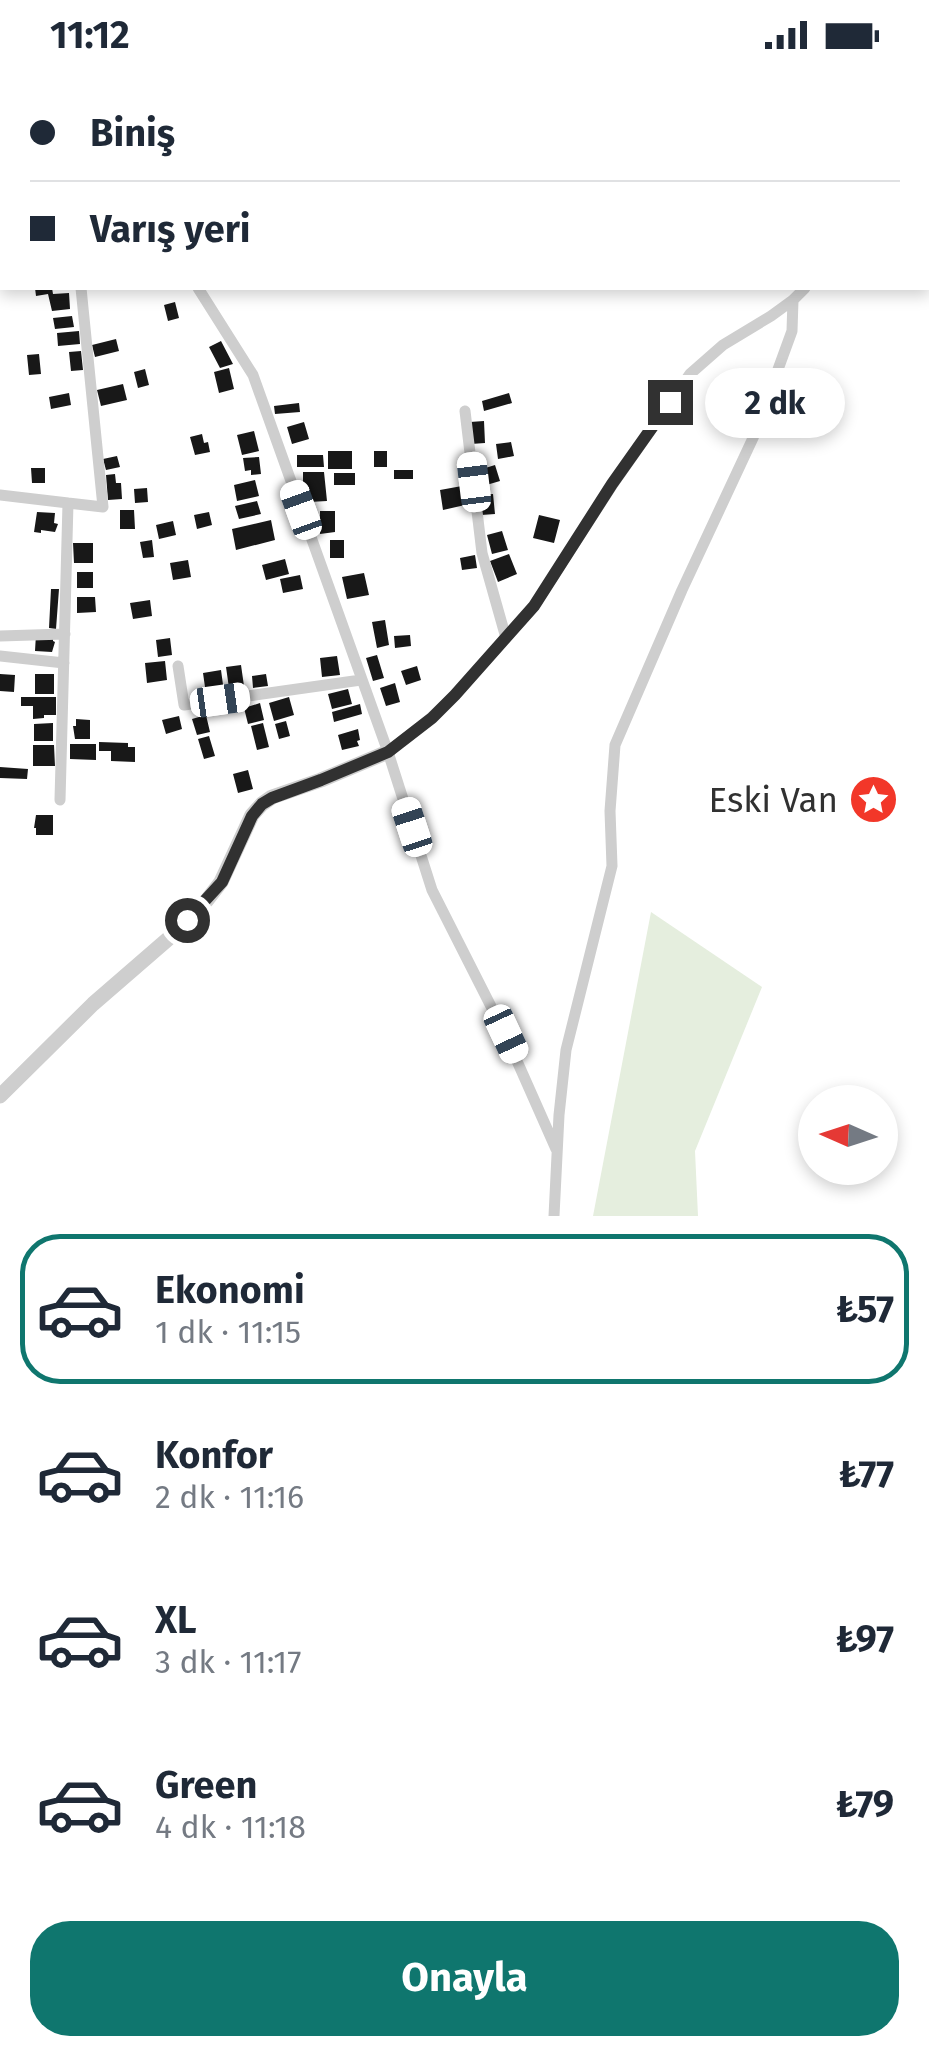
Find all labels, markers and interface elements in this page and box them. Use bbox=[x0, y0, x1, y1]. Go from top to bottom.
text: 11:12 bbox=[50, 12, 130, 58]
text: Biniş bbox=[90, 110, 175, 156]
text: Varış yeri bbox=[90, 206, 251, 252]
callout: 2 dk bbox=[705, 367, 845, 437]
route end bbox=[648, 380, 693, 425]
text: 2 dk bbox=[745, 384, 806, 422]
car bbox=[455, 450, 493, 514]
car bbox=[277, 477, 325, 543]
car bbox=[188, 681, 252, 719]
place icon: Eski Van bbox=[847, 774, 899, 826]
place label: Eski Van bbox=[708, 779, 838, 821]
car bbox=[388, 794, 436, 860]
route start bbox=[165, 898, 210, 943]
car bbox=[480, 1000, 532, 1068]
north arrow bbox=[798, 1085, 898, 1185]
map controls bbox=[798, 1085, 898, 1185]
icon: car bbox=[35, 1264, 125, 1354]
text: Ekonomi bbox=[155, 1267, 305, 1313]
text: ₺57 bbox=[836, 1286, 894, 1332]
text: 1 dk · 11:15 bbox=[155, 1313, 301, 1351]
icon: car bbox=[35, 1429, 125, 1519]
text: Konfor bbox=[155, 1432, 273, 1478]
text: ₺77 bbox=[838, 1451, 894, 1497]
text: 2 dk · 11:16 bbox=[155, 1478, 304, 1516]
icon: car bbox=[35, 1594, 125, 1684]
text: XL bbox=[155, 1597, 197, 1643]
text: ₺97 bbox=[836, 1616, 894, 1662]
text: 3 dk · 11:17 bbox=[155, 1643, 301, 1681]
icon: car bbox=[35, 1759, 125, 1849]
text: Green bbox=[155, 1762, 258, 1808]
text: ₺79 bbox=[835, 1781, 894, 1827]
text: 4 dk · 11:18 bbox=[155, 1808, 306, 1846]
button: Onayla bbox=[30, 1921, 899, 2036]

